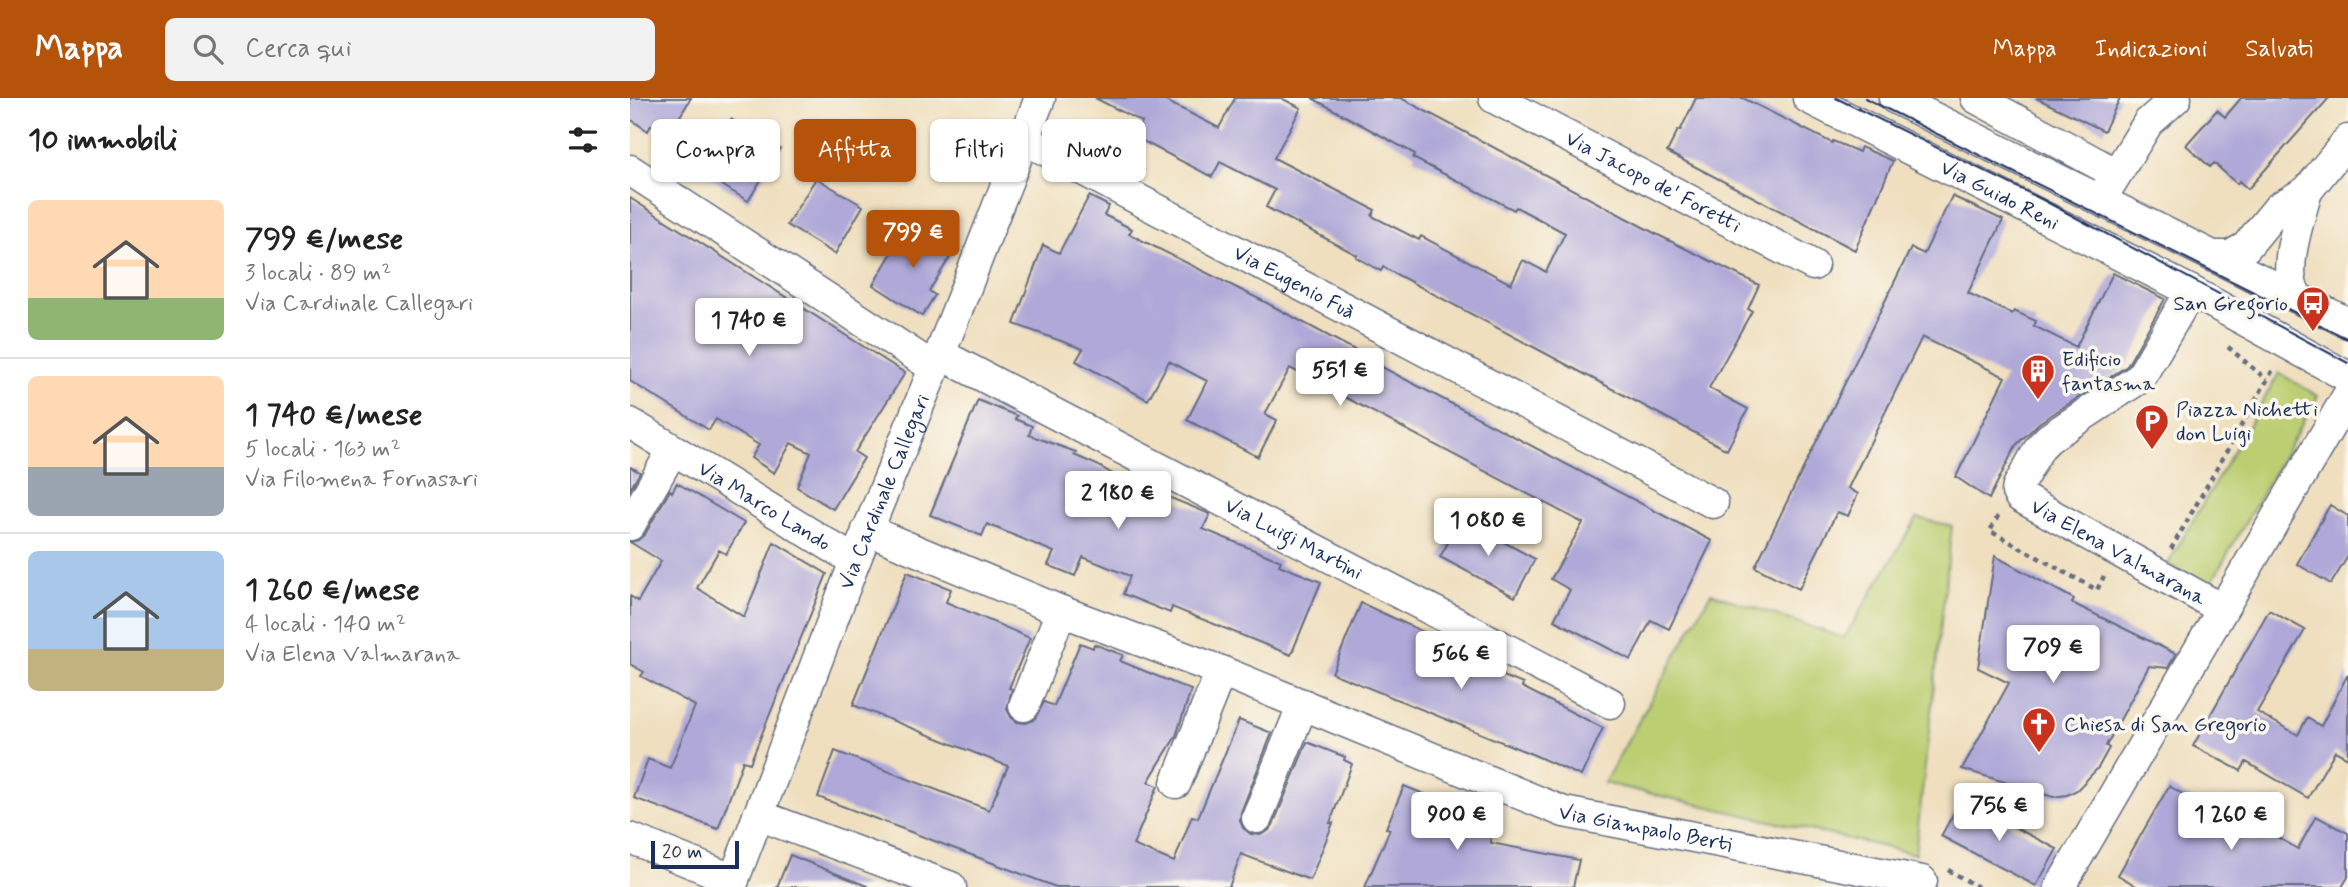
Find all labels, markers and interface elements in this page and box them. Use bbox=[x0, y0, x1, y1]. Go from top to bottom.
search box bbox=[165, 18, 655, 81]
text: Mappa bbox=[35, 27, 123, 71]
icon: search bbox=[189, 30, 227, 68]
text: Cerca qui bbox=[245, 32, 352, 66]
text: Mappa bbox=[1993, 34, 2057, 65]
text: Indicazioni bbox=[2095, 34, 2207, 65]
text: Salvati bbox=[2245, 34, 2313, 65]
chip: Compra bbox=[651, 119, 780, 182]
chip: Affitta bbox=[794, 119, 916, 182]
chip: Filtri bbox=[930, 119, 1028, 182]
chip: Nuovo bbox=[1042, 119, 1146, 182]
text: 10 immobili bbox=[28, 121, 177, 160]
icon: filters bbox=[564, 121, 602, 159]
street label: Via Jacopo de' Foretti bbox=[1560, 125, 1746, 240]
street label: Via Guido Reni bbox=[1935, 154, 2064, 237]
pin: 799 € bbox=[864, 211, 962, 270]
text: 799 € bbox=[882, 218, 944, 248]
text: 799 €/mese bbox=[245, 220, 403, 259]
icon: home bbox=[84, 228, 168, 312]
street label: Via Eugenio Fuà bbox=[1228, 239, 1360, 327]
text: 3 locali · 89 m² bbox=[245, 259, 391, 289]
bus stop icon: San Gregorio bbox=[2294, 284, 2332, 333]
text: Via Cardinale Callegari bbox=[245, 289, 473, 319]
place label: San Gregorio bbox=[2173, 290, 2288, 320]
pin: 1 740 € bbox=[684, 299, 814, 358]
text: 1 740 € bbox=[711, 306, 787, 336]
place label: Edificio fantasma bbox=[2062, 346, 2155, 398]
pin: 551 € bbox=[1291, 348, 1389, 408]
building icon: Edificio fantasma bbox=[2019, 352, 2057, 401]
text: 551 € bbox=[1312, 356, 1368, 386]
street label: Via Cardinale Callegari bbox=[833, 390, 937, 594]
text: 1 740 €/mese bbox=[245, 396, 423, 435]
place label: Piazza Nichetti don Luigi bbox=[2176, 396, 2318, 448]
parking icon: Piazza Nichetti don Luigi bbox=[2133, 402, 2171, 451]
icon: home bbox=[84, 404, 168, 488]
text: 5 locali · 163 m² bbox=[245, 435, 401, 465]
street label: Via Marco Lando bbox=[693, 455, 836, 558]
text: Via Filomena Fornasari bbox=[245, 465, 478, 495]
pin: 2 180 € bbox=[1053, 472, 1183, 531]
text: 2 180 € bbox=[1081, 479, 1155, 509]
street label: Via Luigi Martini bbox=[1219, 492, 1368, 587]
street label: Via Elena Valmarana bbox=[2025, 493, 2211, 613]
pin: 1 080 € bbox=[1423, 498, 1553, 558]
text: 1 080 € bbox=[1450, 506, 1526, 536]
text: 1 260 €/mese bbox=[245, 571, 420, 610]
icon: home bbox=[84, 579, 168, 663]
text: 4 locali · 140 m² bbox=[245, 610, 406, 640]
pin: 709 € bbox=[2004, 626, 2102, 685]
pin: 566 € bbox=[1412, 632, 1510, 691]
text: 709 € bbox=[2023, 633, 2083, 663]
text: 566 € bbox=[1432, 639, 1490, 669]
text: Via Elena Valmarana bbox=[245, 640, 460, 670]
church icon: Chiesa di San Gregorio bbox=[2020, 705, 2058, 754]
place label: Chiesa di San Gregorio bbox=[2064, 711, 2267, 740]
pin: 756 € bbox=[1950, 784, 2048, 843]
text: 756 € bbox=[1970, 791, 2028, 821]
pin: 900 € bbox=[1408, 792, 1506, 852]
pin: 1 260 € bbox=[2166, 792, 2296, 852]
street label: Via Giampaolo Berti bbox=[1556, 798, 1734, 859]
text: 900 € bbox=[1427, 800, 1487, 830]
text: 1 260 € bbox=[2194, 800, 2268, 830]
scale bar bbox=[651, 838, 738, 870]
text: 20 m bbox=[662, 840, 702, 865]

